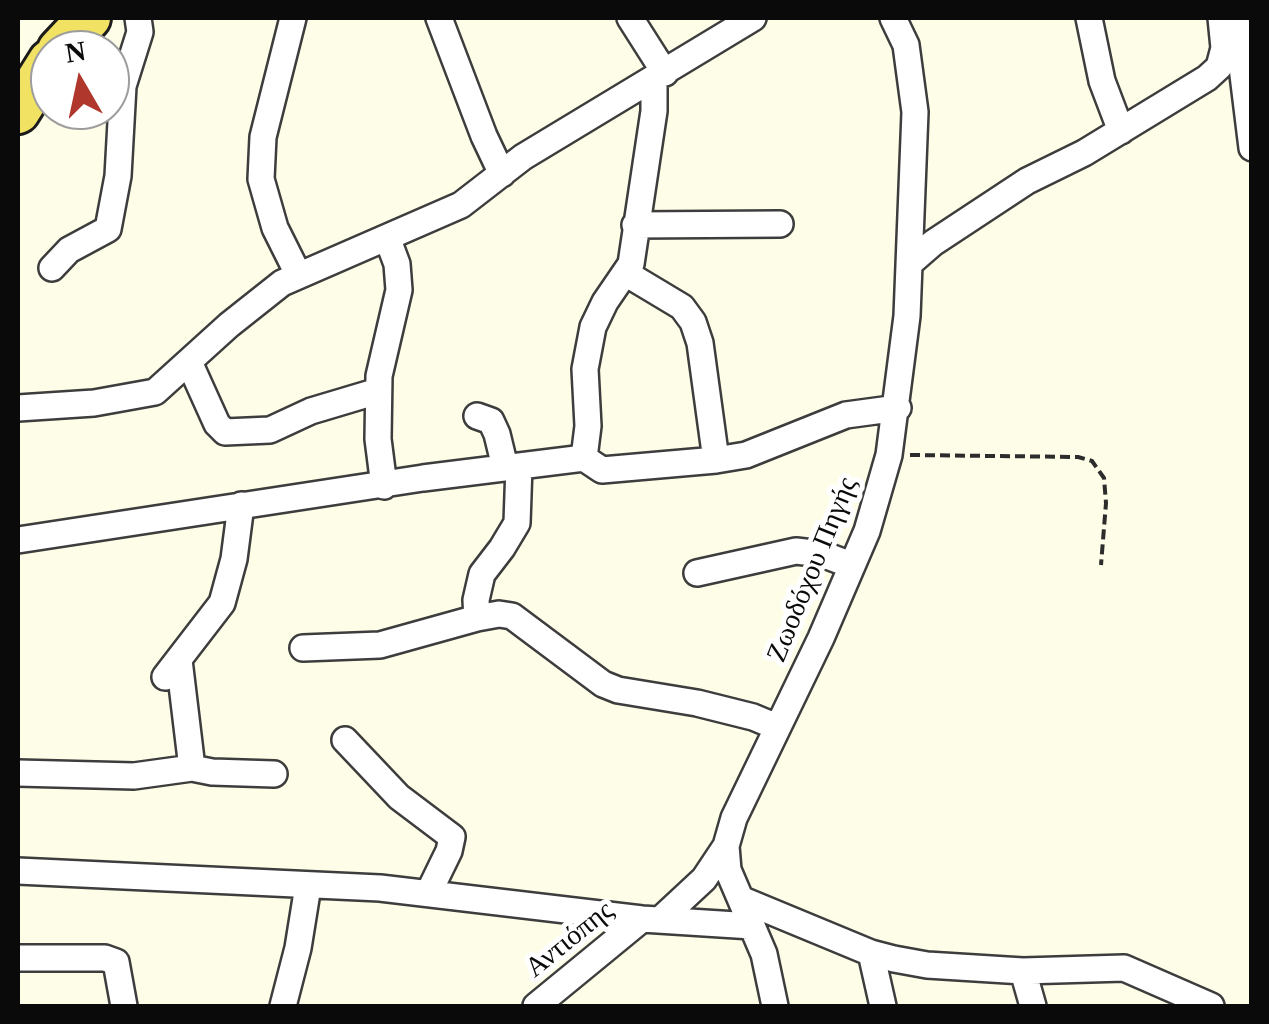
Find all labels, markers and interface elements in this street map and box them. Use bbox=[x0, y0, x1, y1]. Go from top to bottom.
north arrow bbox=[30, 30, 130, 130]
text: N bbox=[63, 35, 88, 69]
street label: Ζωοδόχου Πηγής bbox=[761, 473, 865, 667]
street label: Αντιόπης bbox=[519, 894, 621, 986]

